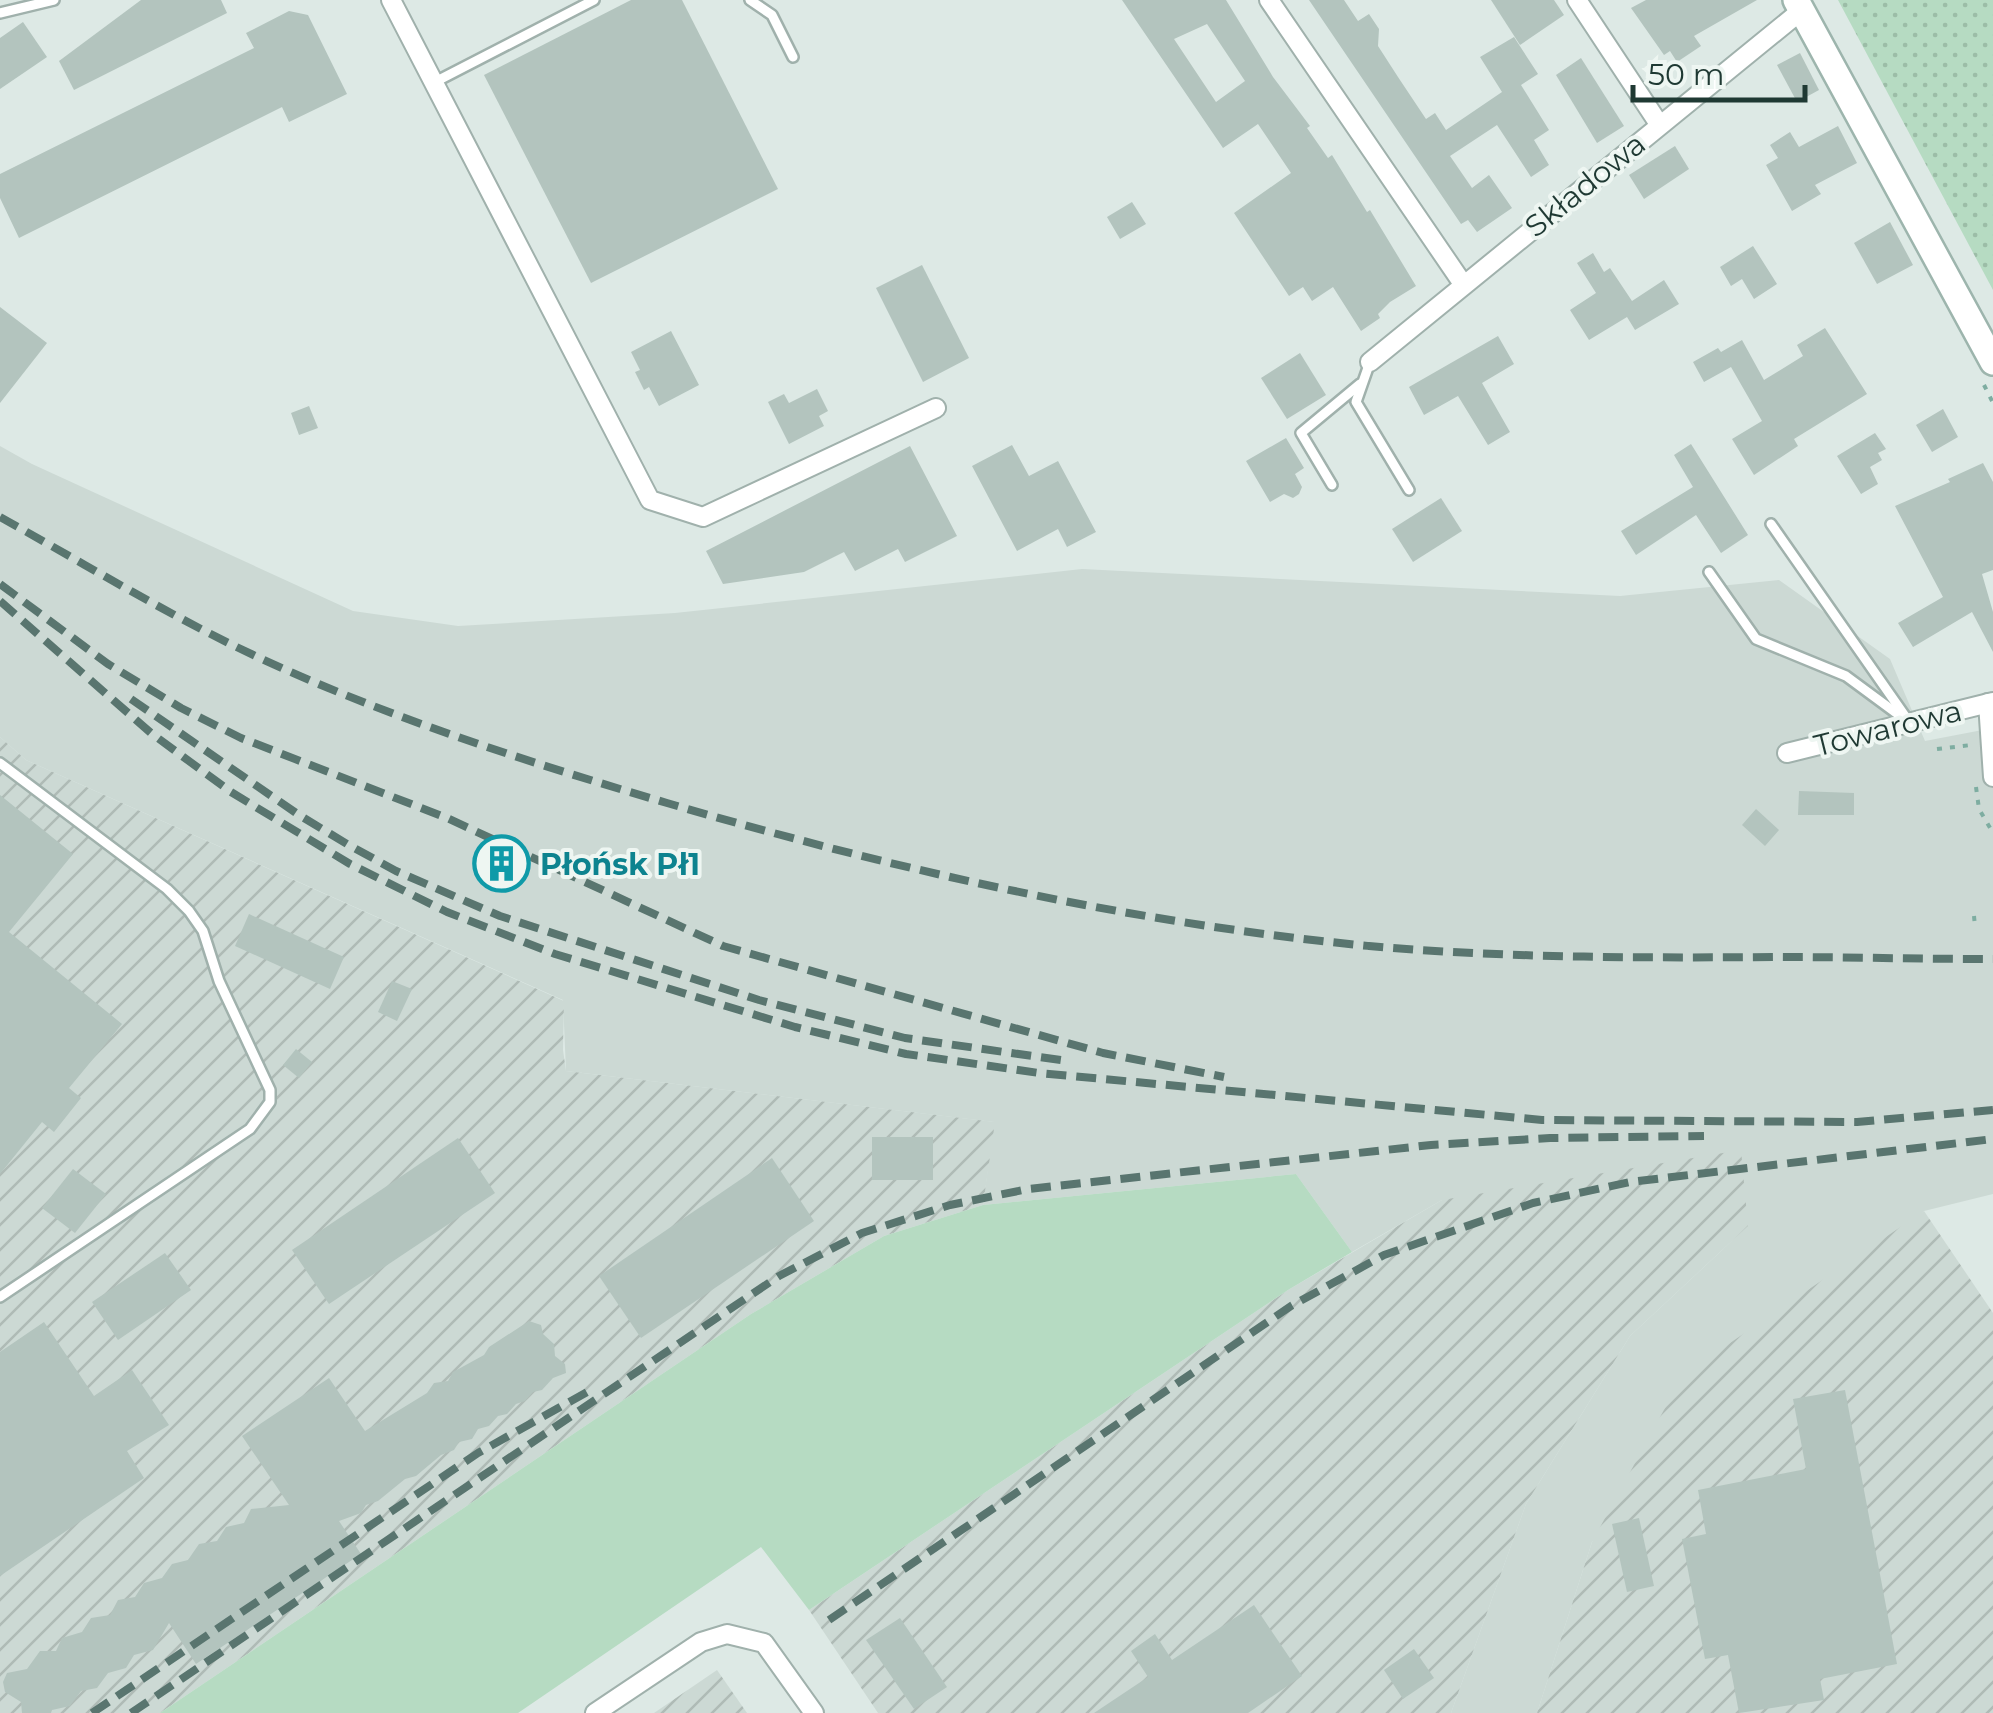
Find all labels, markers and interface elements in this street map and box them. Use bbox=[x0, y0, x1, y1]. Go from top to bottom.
scale bar bbox=[1633, 40, 1806, 102]
text: 50 m bbox=[1648, 56, 1725, 93]
street label: Składowa bbox=[1517, 125, 1653, 245]
street label: Towarowa bbox=[1810, 692, 1966, 764]
building icon: Płońsk Pł1 bbox=[471, 834, 531, 894]
place label: Płońsk Pł1 bbox=[540, 846, 700, 883]

